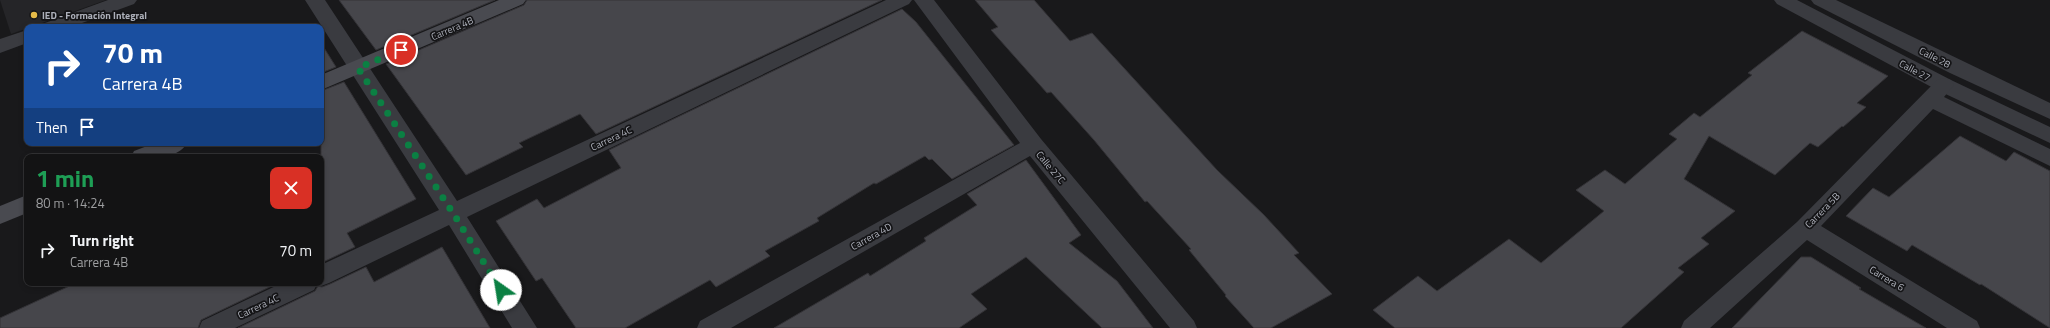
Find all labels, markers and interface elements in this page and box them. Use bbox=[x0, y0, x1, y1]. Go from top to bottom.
place label: IED - Formación Integral bbox=[42, 8, 147, 23]
marker: IED - Formación Integral bbox=[29, 10, 39, 20]
street label: Carrera 4B bbox=[429, 13, 476, 44]
text: 70 m bbox=[102, 31, 163, 74]
pin bbox=[384, 33, 418, 67]
icon: arrive bbox=[390, 39, 412, 61]
icon: right bbox=[36, 40, 88, 92]
street label: Calle 28 bbox=[1916, 43, 1953, 72]
street label: Calle 27 bbox=[1896, 56, 1933, 85]
text: Carrera 4B bbox=[102, 70, 183, 97]
text: Then bbox=[36, 116, 68, 139]
icon: arrive bbox=[76, 116, 98, 138]
street label: Carrera 4C bbox=[588, 122, 635, 155]
street label: Calle 27C bbox=[1032, 148, 1069, 187]
text: 1 min bbox=[36, 160, 94, 196]
button: close bbox=[270, 167, 312, 209]
street label: Carrera 5B bbox=[1801, 189, 1843, 232]
text: 80 m · 14:24 bbox=[36, 193, 105, 213]
street label: Carrera 4D bbox=[848, 219, 895, 254]
text: Turn right bbox=[70, 229, 134, 252]
icon: right bbox=[36, 239, 58, 261]
text: 70 m bbox=[279, 239, 312, 262]
text: Carrera 4B bbox=[70, 252, 128, 272]
street label: Carrera 6 bbox=[1866, 262, 1907, 295]
position arrow bbox=[480, 269, 522, 311]
street label: Carrera 4C bbox=[235, 290, 282, 323]

